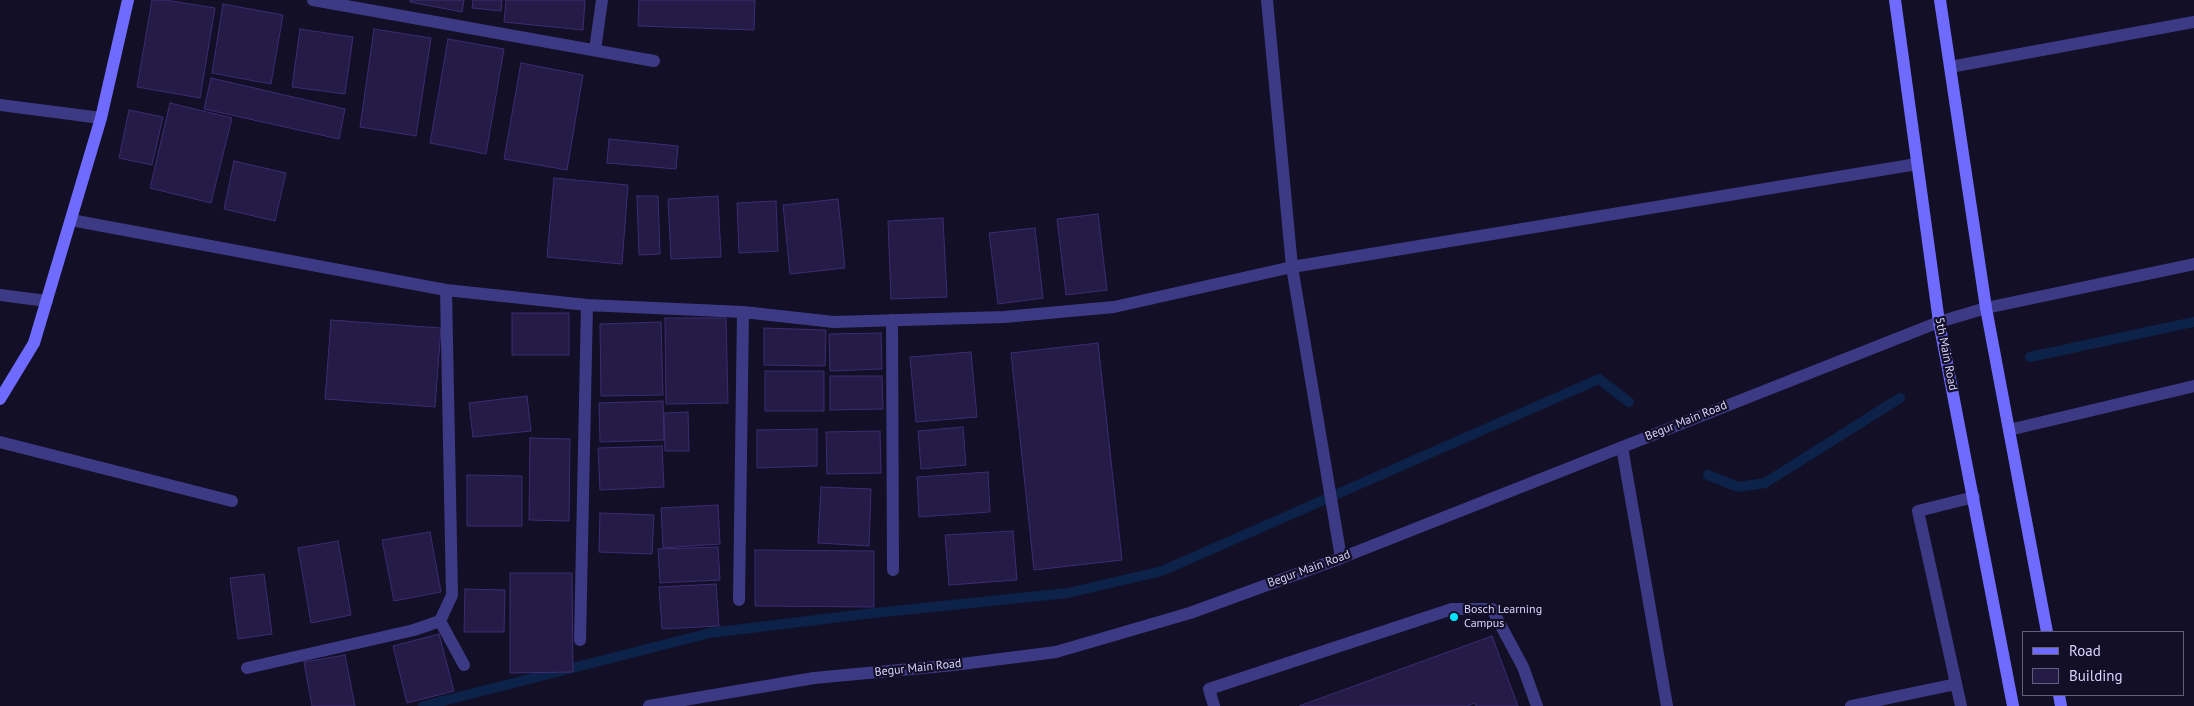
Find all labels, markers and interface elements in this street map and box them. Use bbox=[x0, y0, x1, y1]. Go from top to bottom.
street label: 5th Main Road bbox=[1932, 316, 1960, 392]
street label: Begur Main Road bbox=[1643, 398, 1729, 444]
street label: Begur Main Road bbox=[1266, 547, 1352, 591]
place label: Bosch Learning Campus bbox=[1464, 603, 1542, 631]
marker: Bosch Learning Campus bbox=[1448, 611, 1460, 623]
legend bbox=[2022, 631, 2184, 696]
text: Road bbox=[2069, 641, 2101, 660]
street label: Begur Main Road bbox=[874, 656, 962, 680]
text: Building bbox=[2069, 666, 2123, 685]

